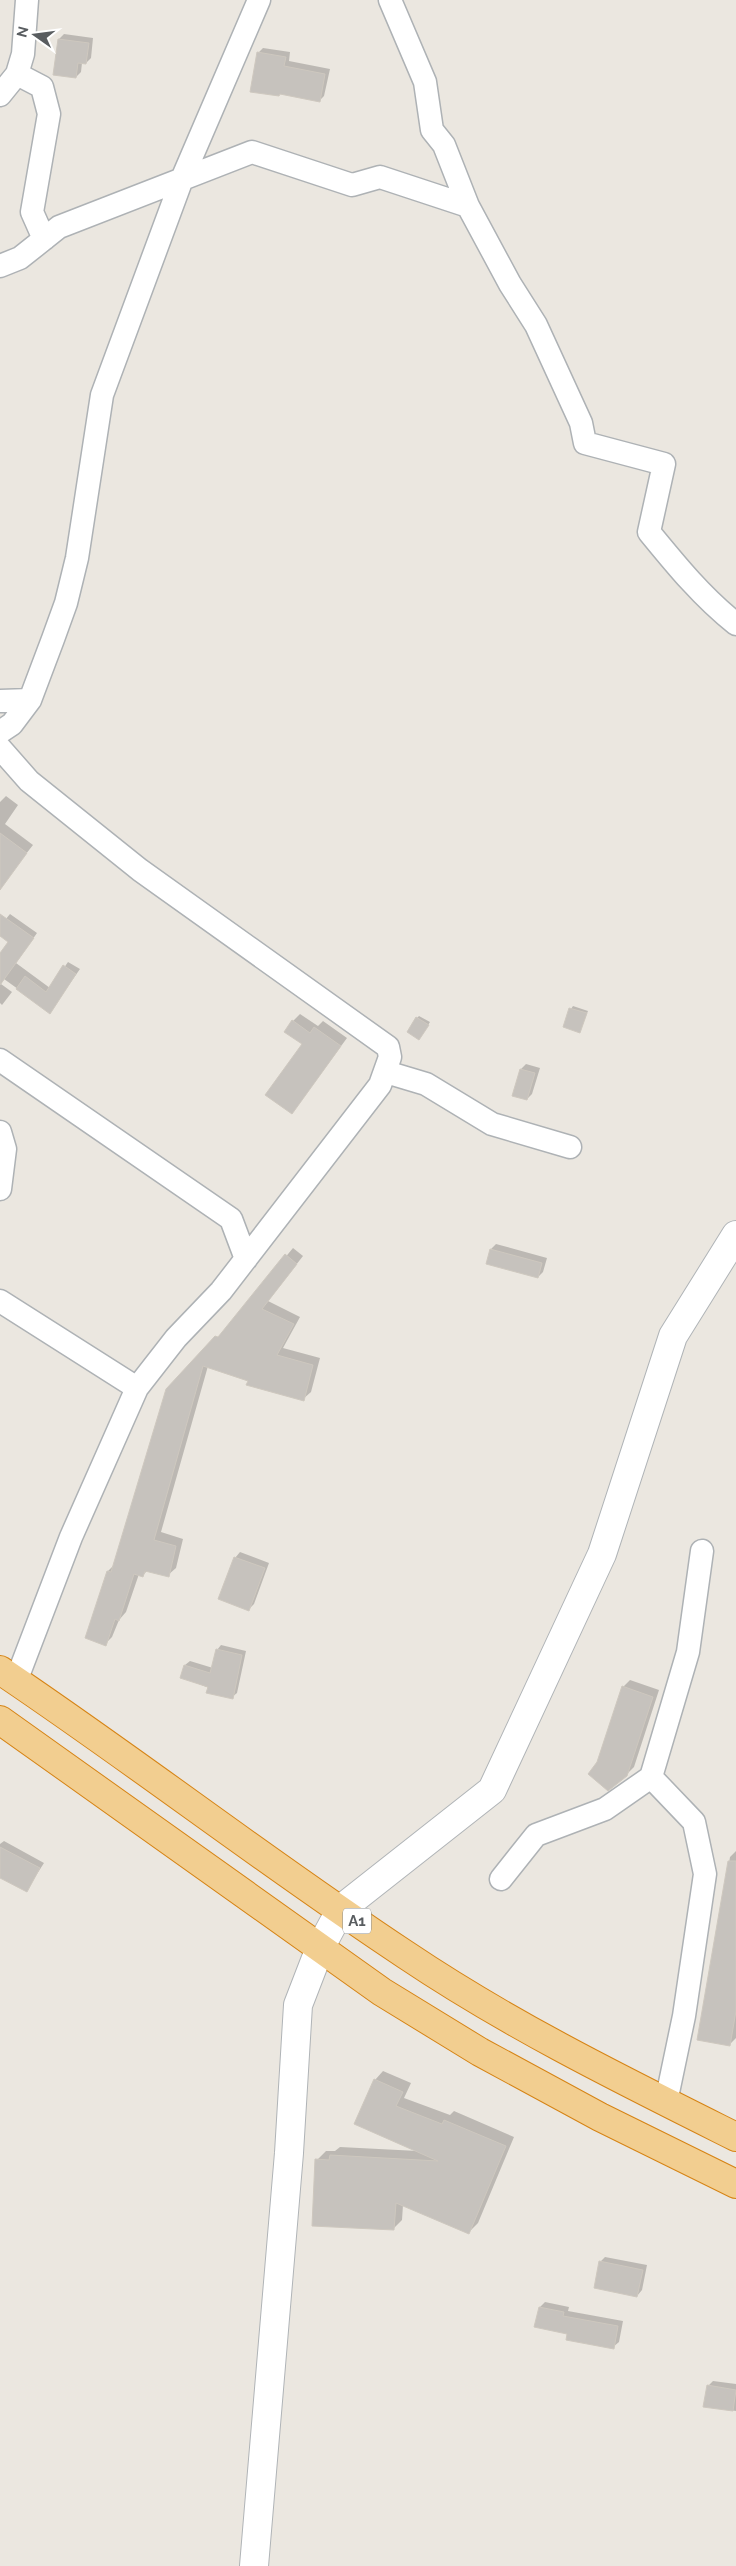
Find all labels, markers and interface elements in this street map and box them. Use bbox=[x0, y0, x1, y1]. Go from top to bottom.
north arrow bbox=[10, 10, 60, 60]
text: N bbox=[13, 25, 31, 39]
road number: A1 bbox=[343, 1908, 371, 1934]

